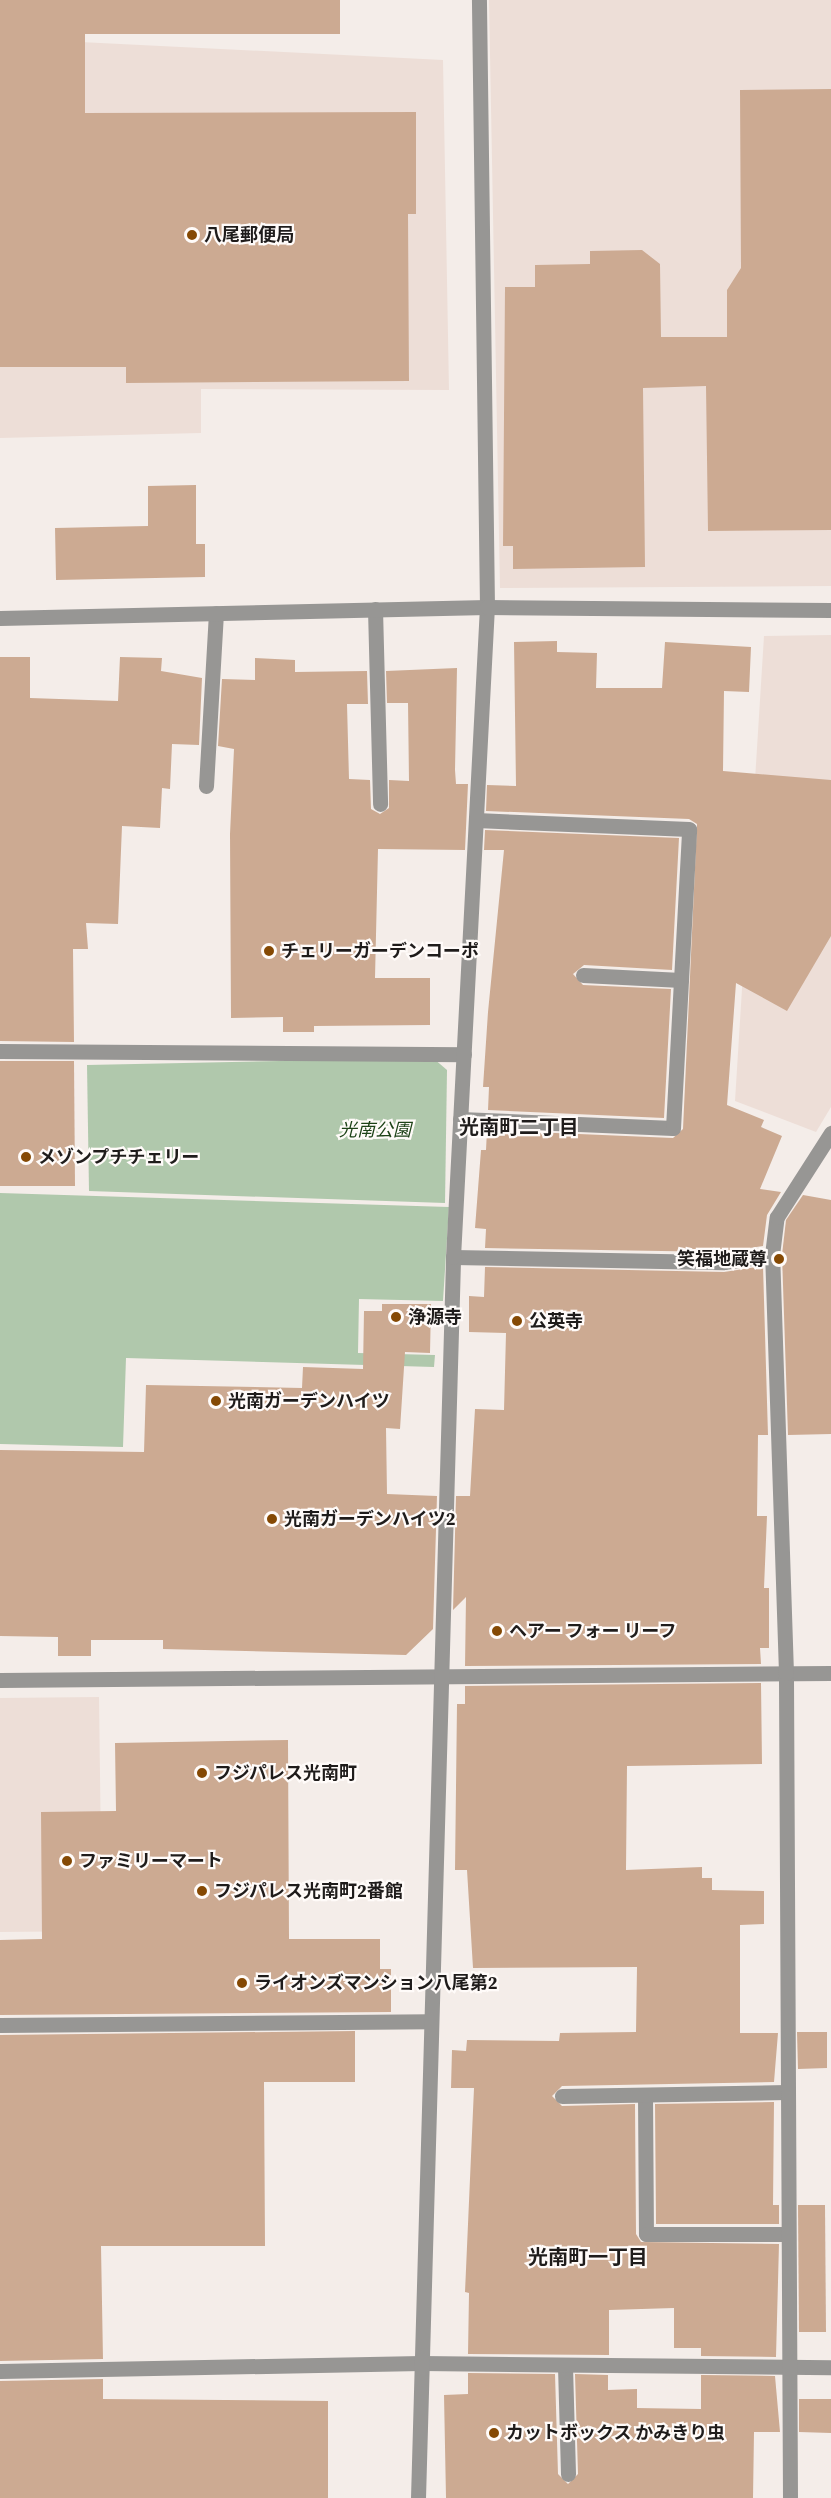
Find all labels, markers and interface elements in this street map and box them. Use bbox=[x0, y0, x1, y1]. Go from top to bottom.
place label: 八尾郵便局 bbox=[204, 224, 294, 246]
marker: 八尾郵便局 bbox=[185, 228, 199, 242]
place label: チェリーガーデンコーポ bbox=[281, 940, 479, 962]
marker: チェリーガーデンコーポ bbox=[262, 944, 276, 958]
district label: 光南町二丁目 bbox=[459, 1115, 579, 1139]
park label: 光南公園 bbox=[339, 1119, 411, 1141]
place label: メゾンプチチェリー bbox=[38, 1146, 200, 1168]
marker: メゾンプチチェリー bbox=[19, 1150, 33, 1164]
place label: 笑福地蔵尊 bbox=[677, 1248, 767, 1270]
marker: 笑福地蔵尊 bbox=[772, 1252, 786, 1266]
place label: 浄源寺 bbox=[408, 1306, 462, 1328]
marker: 浄源寺 bbox=[389, 1310, 403, 1324]
place label: 公英寺 bbox=[529, 1310, 583, 1332]
marker: 公英寺 bbox=[510, 1314, 524, 1328]
place label: 光南ガーデンハイツ bbox=[228, 1390, 390, 1412]
marker: 光南ガーデンハイツ bbox=[209, 1394, 223, 1408]
place label: 光南ガーデンハイツ2 bbox=[284, 1508, 456, 1530]
marker: 光南ガーデンハイツ2 bbox=[265, 1512, 279, 1526]
place label: ヘアー フォー リーフ bbox=[509, 1620, 678, 1642]
marker: ヘアー フォー リーフ bbox=[490, 1624, 504, 1638]
place label: フジパレス光南町 bbox=[214, 1762, 358, 1784]
marker: フジパレス光南町 bbox=[195, 1766, 209, 1780]
place label: ファミリーマート bbox=[79, 1850, 223, 1872]
marker: ファミリーマート bbox=[60, 1854, 74, 1868]
place label: フジパレス光南町2番館 bbox=[214, 1880, 404, 1902]
marker: フジパレス光南町2番館 bbox=[195, 1884, 209, 1898]
place label: ライオンズマンション八尾第2 bbox=[254, 1972, 498, 1994]
marker: ライオンズマンション八尾第2 bbox=[235, 1976, 249, 1990]
district label: 光南町一丁目 bbox=[528, 2245, 648, 2269]
place label: カットボックス かみきり虫 bbox=[506, 2422, 726, 2444]
marker: カットボックス かみきり虫 bbox=[487, 2426, 501, 2440]

